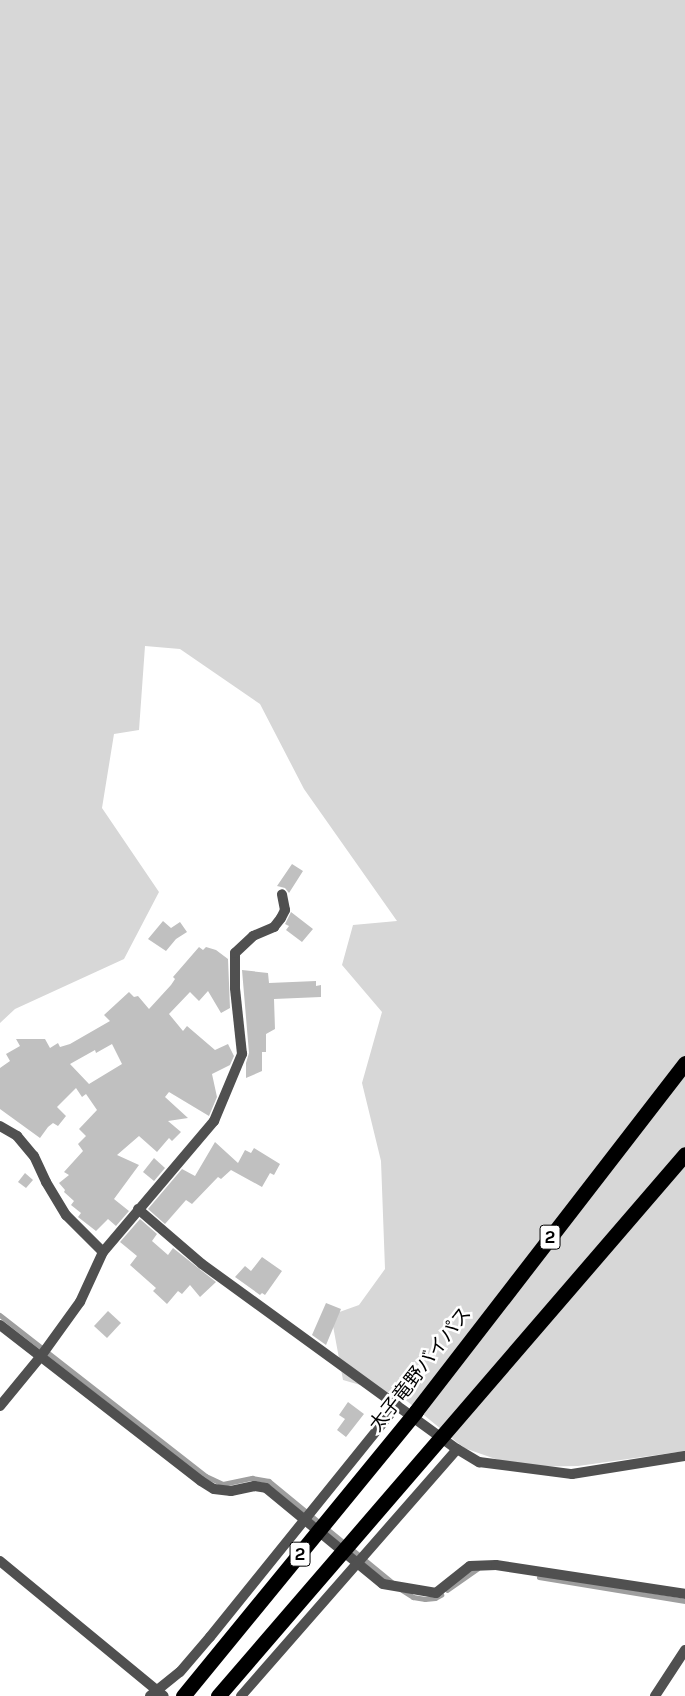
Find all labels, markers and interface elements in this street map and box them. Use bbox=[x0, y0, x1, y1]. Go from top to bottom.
road number: 2 bbox=[539, 1222, 561, 1252]
street label: 太子竜野バイパス bbox=[365, 1303, 477, 1437]
road number: 2 bbox=[289, 1538, 311, 1570]

